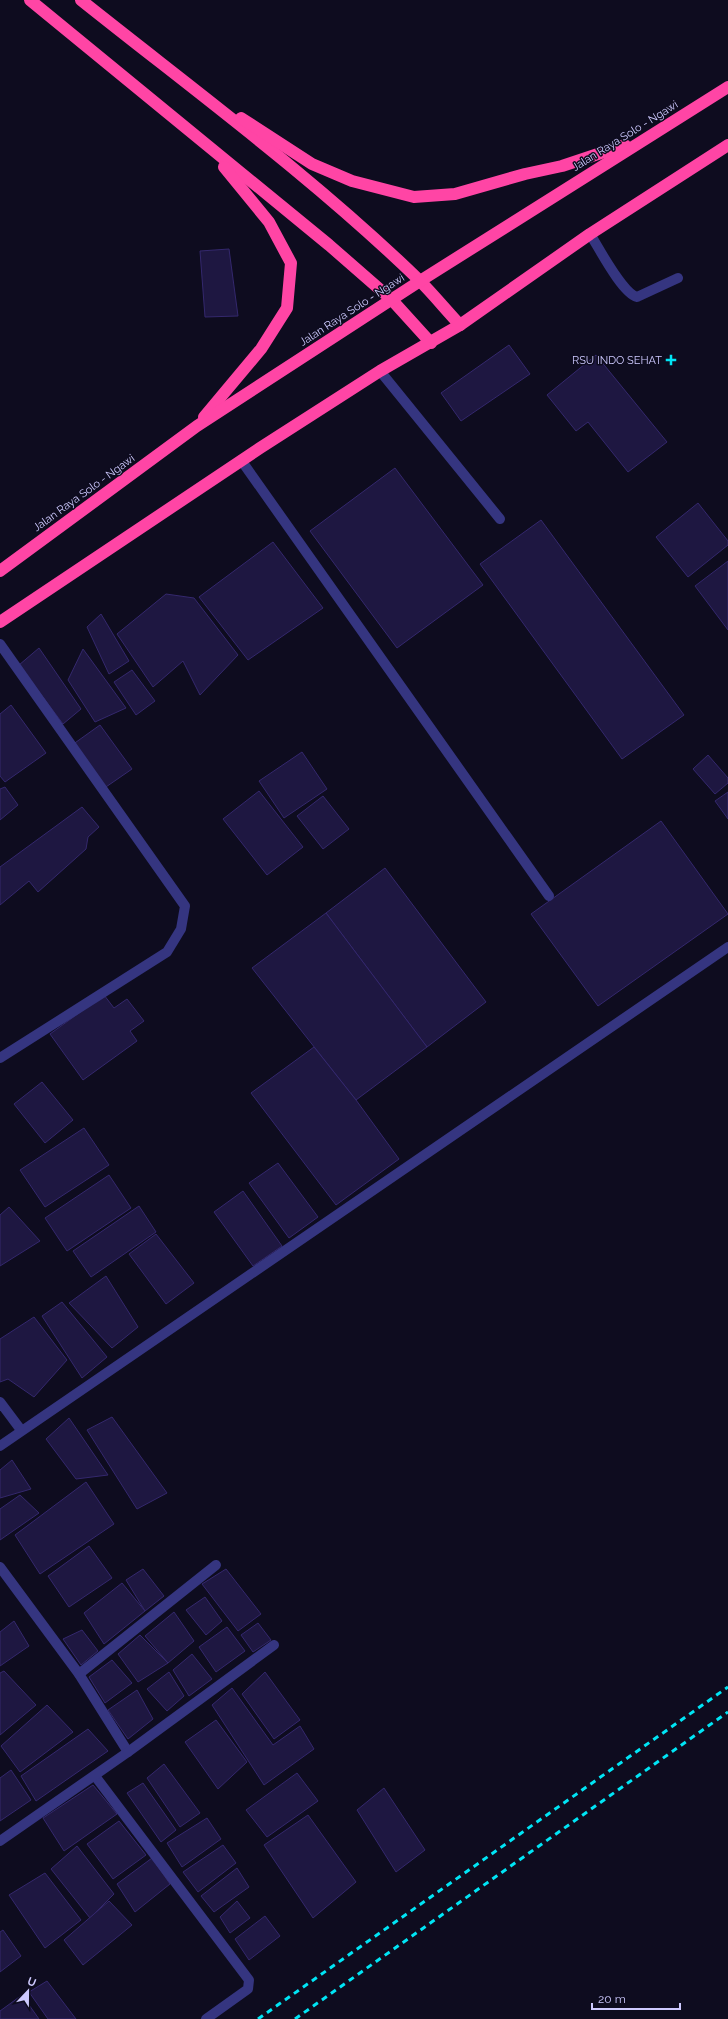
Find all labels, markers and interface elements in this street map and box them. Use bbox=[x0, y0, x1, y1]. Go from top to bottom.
street label: Jalan Raya Solo - Ngawi bbox=[570, 98, 680, 174]
street label: Jalan Raya Solo - Ngawi bbox=[297, 271, 407, 349]
place label: RSU INDO SEHAT bbox=[572, 354, 662, 367]
marker: RSU INDO SEHAT bbox=[665, 354, 677, 366]
street label: Jalan Raya Solo - Ngawi bbox=[31, 452, 137, 534]
north arrow bbox=[8, 1971, 48, 2011]
text: U bbox=[25, 1975, 38, 1990]
scale bar bbox=[592, 1985, 680, 2011]
text: 20 m bbox=[598, 1992, 626, 2006]

